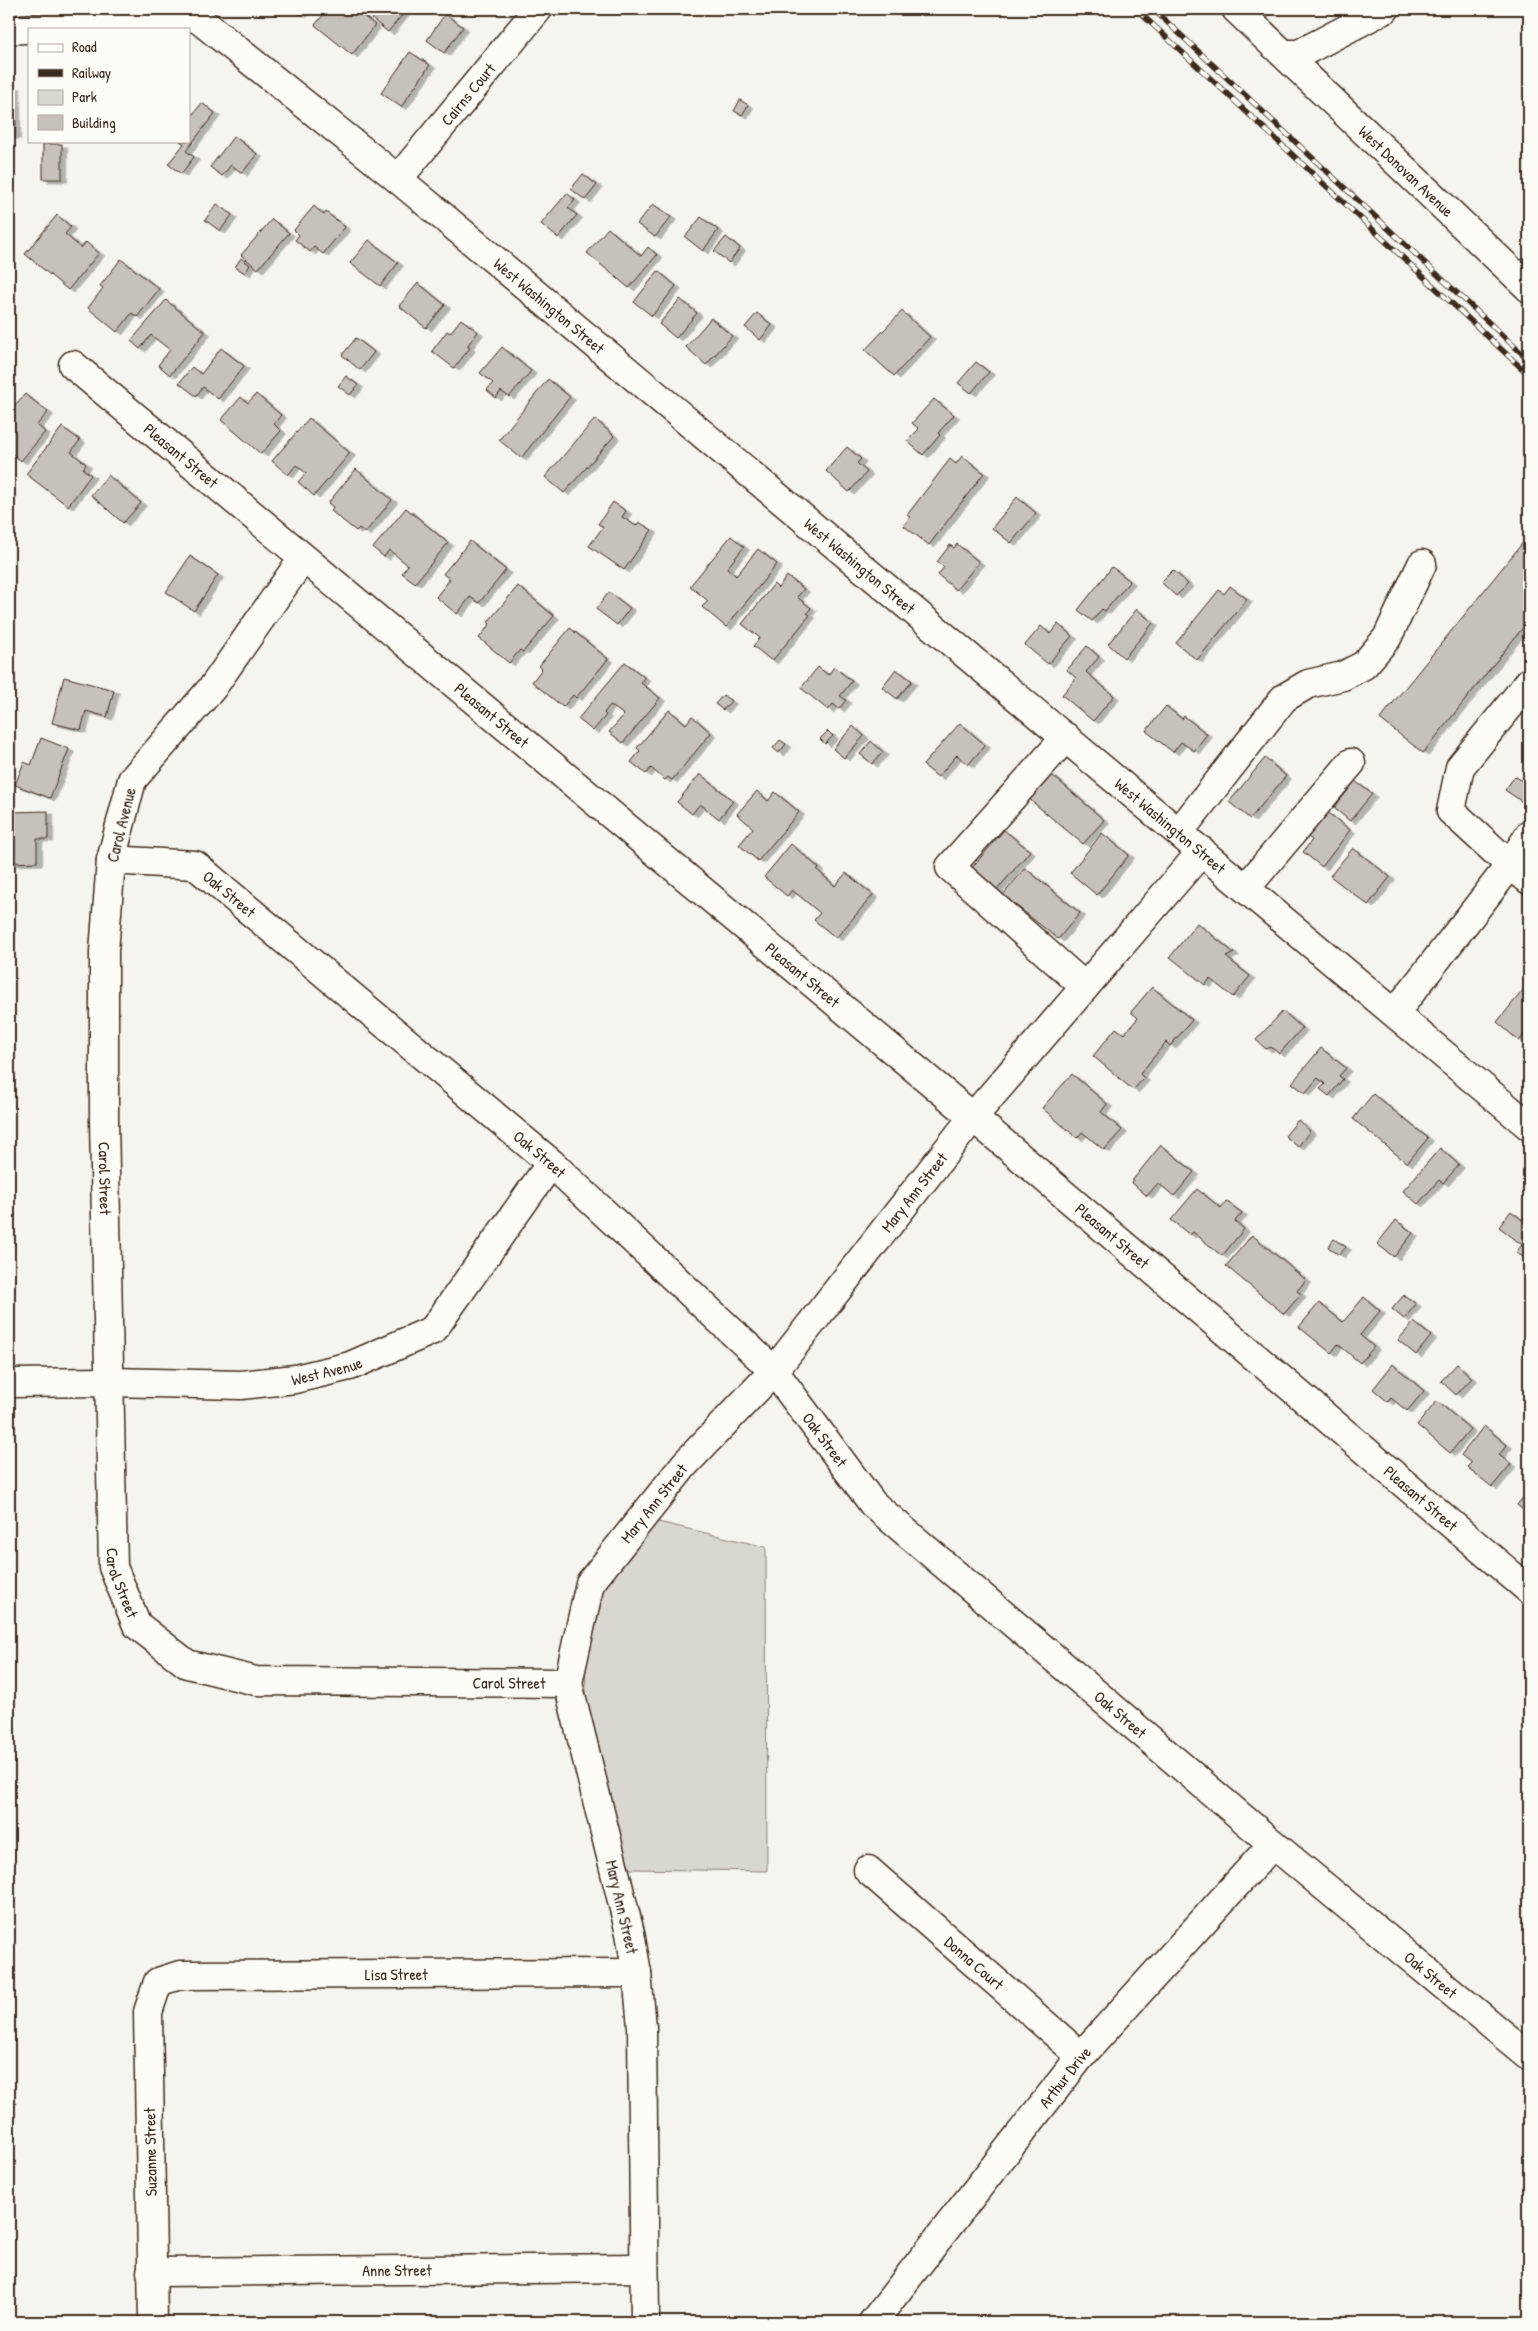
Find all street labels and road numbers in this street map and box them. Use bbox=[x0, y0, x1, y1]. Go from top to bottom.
street label: Cairns Court bbox=[436, 58, 501, 130]
street label: West Donovan Avenue bbox=[1354, 120, 1459, 222]
street label: West Washington Street bbox=[489, 253, 610, 359]
street label: Pleasant Street bbox=[139, 418, 223, 493]
street label: West Washington Street bbox=[799, 513, 920, 619]
street label: Pleasant Street bbox=[450, 678, 534, 753]
street label: West Washington Street bbox=[1110, 773, 1231, 879]
street label: Carol Avenue bbox=[101, 785, 141, 865]
street label: Oak Street bbox=[198, 865, 261, 923]
street label: Pleasant Street bbox=[761, 937, 845, 1013]
street label: Oak Street bbox=[509, 1125, 571, 1183]
street label: Carol Street bbox=[93, 1142, 117, 1216]
street label: Mary Ann Street bbox=[876, 1147, 953, 1237]
street label: Pleasant Street bbox=[1071, 1198, 1155, 1274]
street label: West Avenue bbox=[289, 1351, 366, 1391]
street label: Oak Street bbox=[798, 1408, 853, 1472]
street label: Mary Ann Street bbox=[615, 1458, 693, 1547]
street label: Pleasant Street bbox=[1379, 1460, 1463, 1536]
street label: Carol Street bbox=[102, 1548, 144, 1621]
street label: Carol Street bbox=[473, 1671, 546, 1694]
street label: Oak Street bbox=[1089, 1686, 1152, 1743]
street label: Mary Ann Street bbox=[601, 1858, 644, 1957]
street label: Donna Court bbox=[940, 1931, 1009, 1995]
street label: Oak Street bbox=[1400, 1946, 1462, 2003]
street label: Lisa Street bbox=[365, 1963, 428, 1985]
street label: Arthur Drive bbox=[1034, 2041, 1096, 2112]
street label: Suzanne Street bbox=[138, 2107, 162, 2196]
street label: Anne Street bbox=[362, 2259, 432, 2281]

